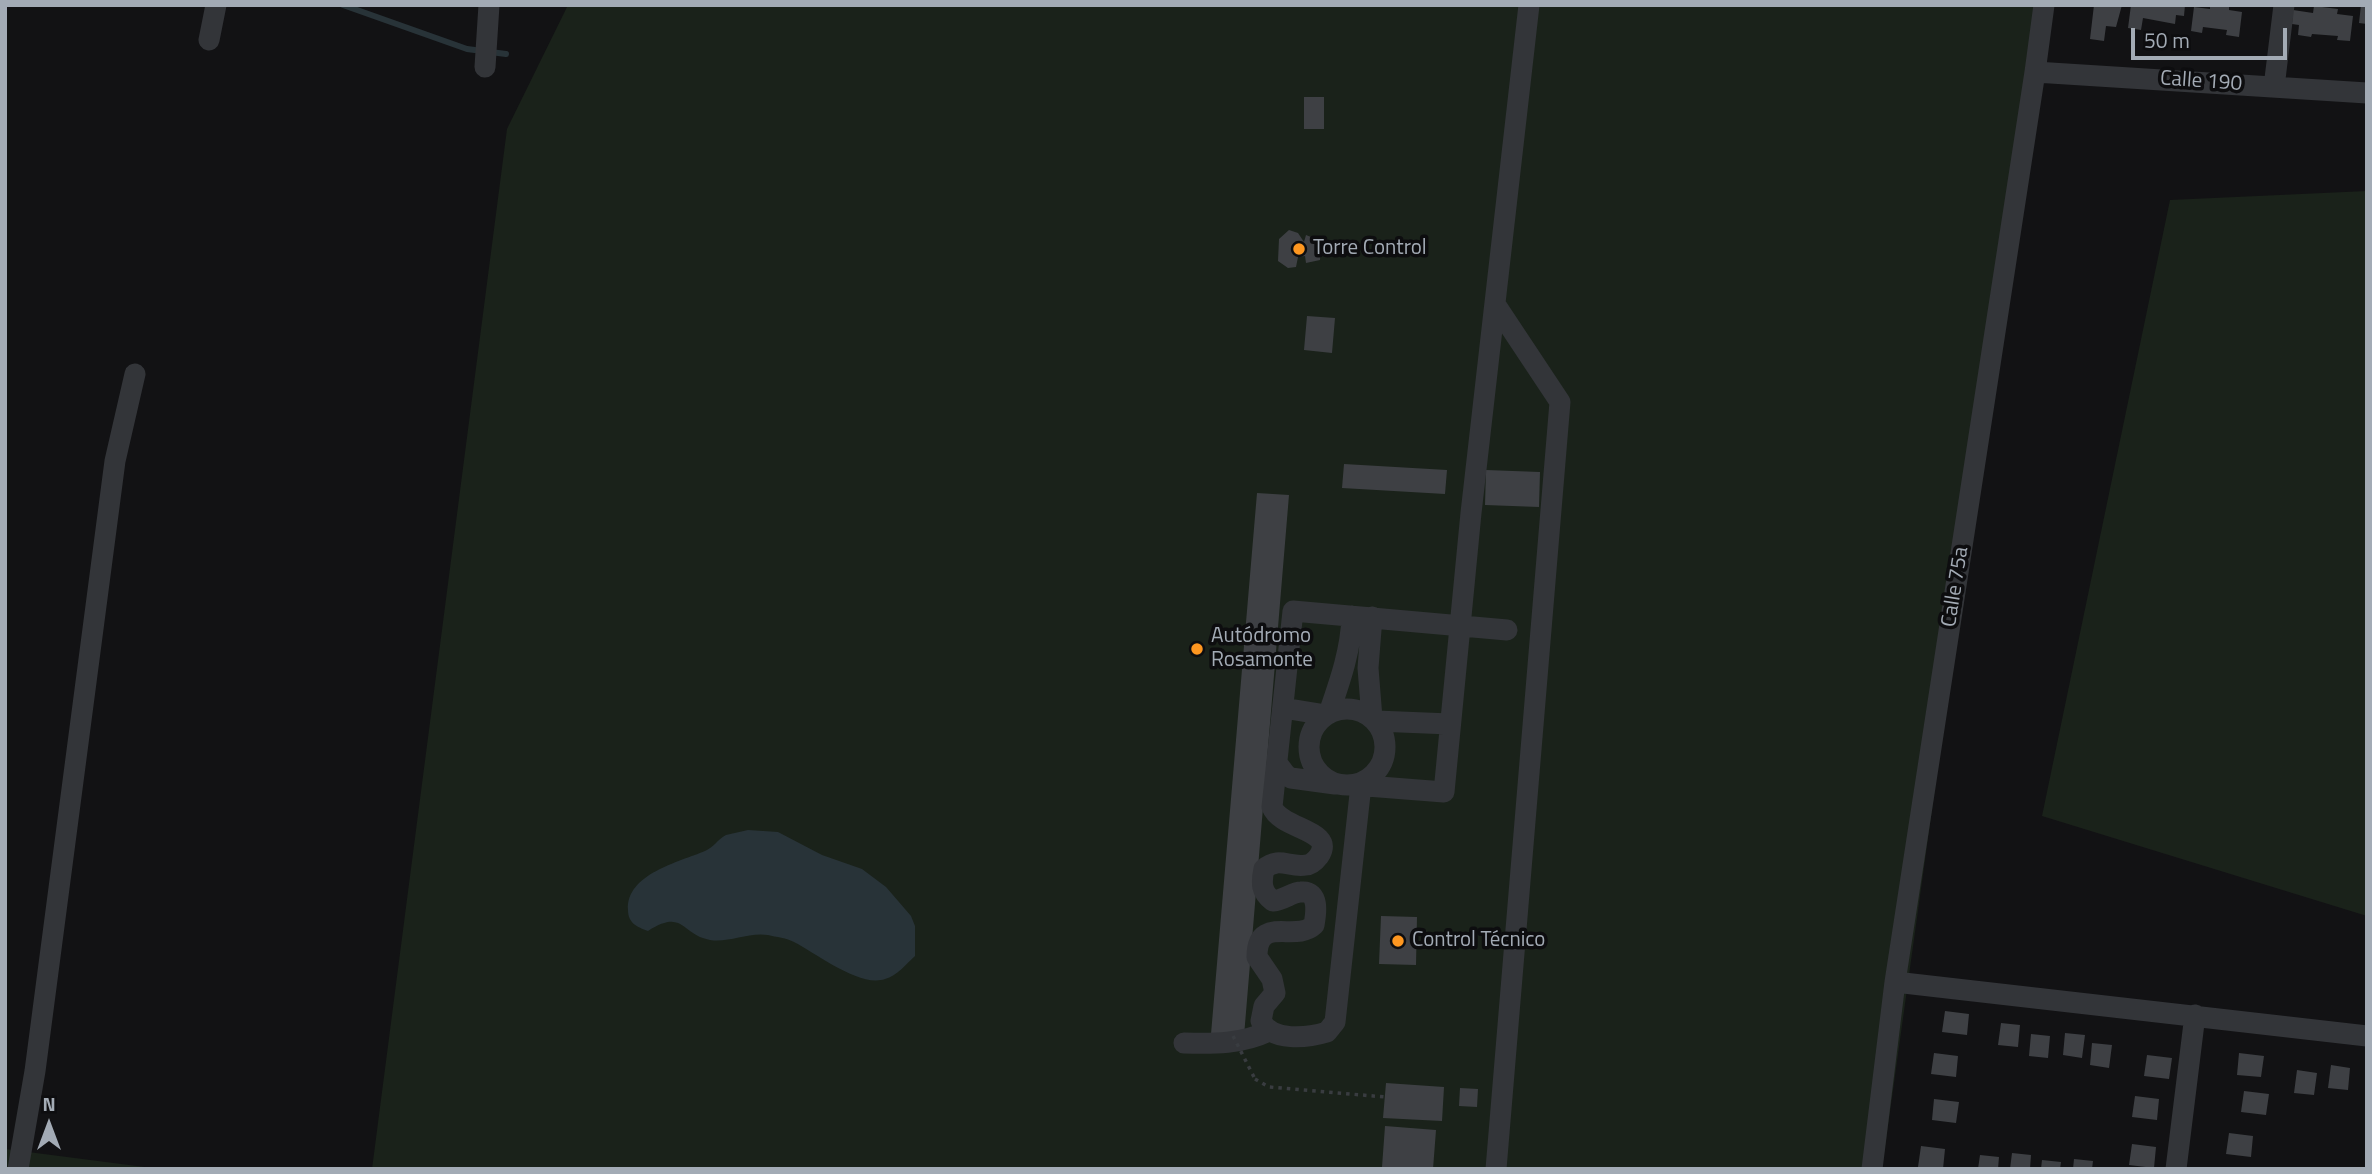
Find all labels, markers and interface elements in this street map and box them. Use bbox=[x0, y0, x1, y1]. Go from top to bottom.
scale bar bbox=[2134, 14, 2290, 58]
text: 50 m bbox=[2144, 24, 2190, 56]
street label: Calle 190 bbox=[2159, 67, 2243, 97]
place label: Torre Control bbox=[1313, 236, 1427, 262]
marker: Torre Control bbox=[1291, 241, 1307, 257]
street label: Calle 75a bbox=[1937, 545, 1975, 629]
place label: Autódromo Rosamonte bbox=[1211, 624, 1313, 674]
marker: Autódromo Rosamonte bbox=[1189, 641, 1205, 657]
place label: Control Técnico bbox=[1412, 928, 1545, 954]
marker: Control Técnico bbox=[1390, 933, 1406, 949]
text: N bbox=[42, 1089, 56, 1118]
north arrow bbox=[14, 1090, 84, 1160]

